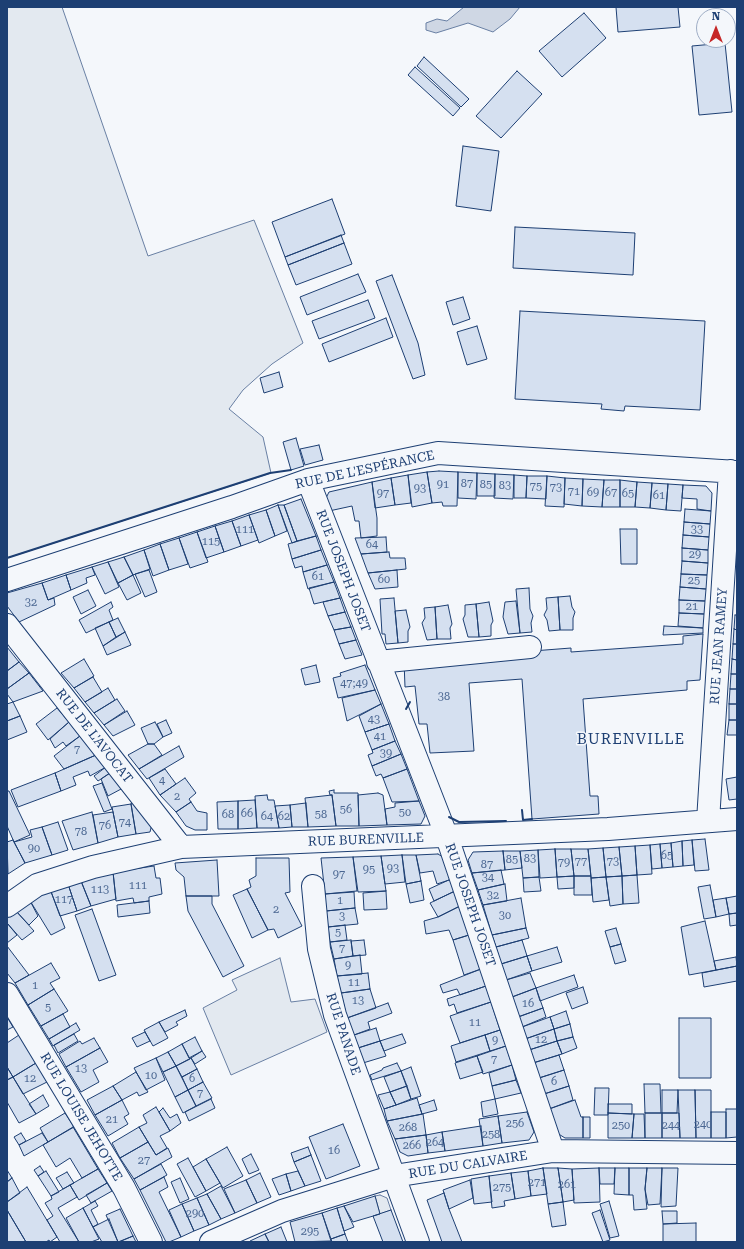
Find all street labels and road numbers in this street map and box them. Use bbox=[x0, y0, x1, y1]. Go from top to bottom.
street label: RUE DE L'ESPÉRANCE bbox=[294, 448, 436, 492]
street label: RUE JOSEPH JOSET bbox=[312, 508, 374, 634]
street label: RUE JEAN RAMEY bbox=[707, 587, 731, 705]
street label: RUE DE L'AVOCAT bbox=[52, 686, 136, 786]
street label: RUE BURENVILLE bbox=[308, 830, 424, 850]
street label: RUE JOSEPH JOSET bbox=[441, 841, 499, 969]
street label: RUE PANADE bbox=[322, 991, 364, 1077]
street label: RUE LOUISE JEHOTTE bbox=[37, 1050, 125, 1184]
street label: RUE DU CALVAIRE bbox=[407, 1148, 529, 1182]

